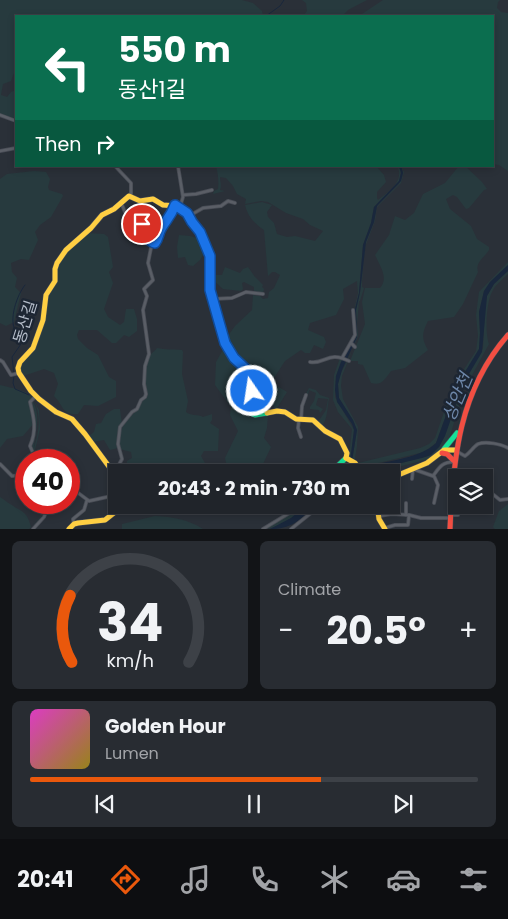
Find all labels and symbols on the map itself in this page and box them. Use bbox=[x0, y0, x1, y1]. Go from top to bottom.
pin bbox=[121, 203, 163, 245]
street label: 동산길 bbox=[8, 298, 42, 346]
position arrow bbox=[225, 364, 277, 416]
water label: 상안천 bbox=[436, 367, 479, 425]
speed limit sign: 40 bbox=[15, 449, 80, 514]

